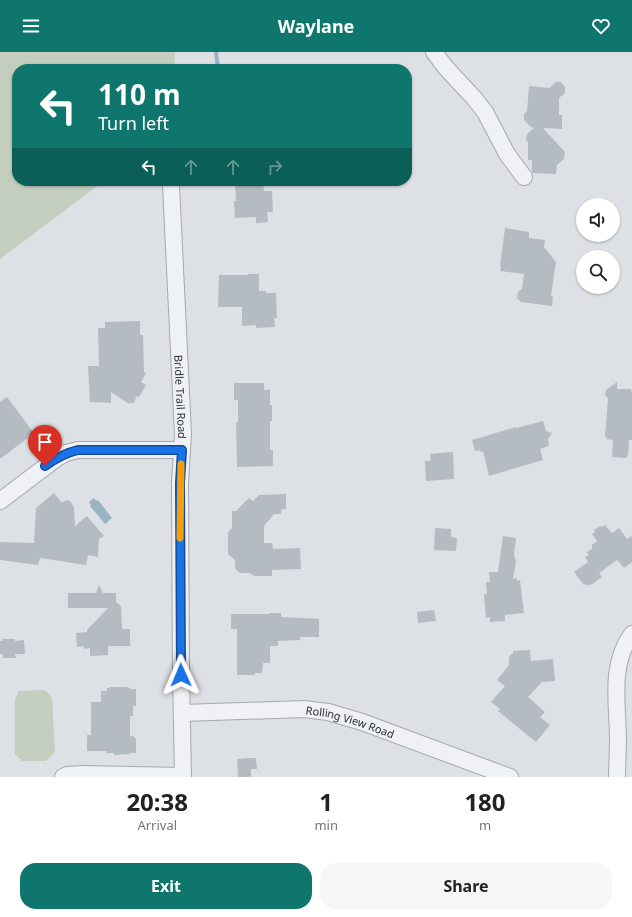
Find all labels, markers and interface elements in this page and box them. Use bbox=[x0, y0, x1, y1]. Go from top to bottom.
text: Waylane bbox=[278, 14, 354, 38]
icon: menu bbox=[20, 15, 42, 37]
icon: heart bbox=[590, 15, 612, 37]
text: 110 m bbox=[98, 75, 181, 113]
icon: left bbox=[32, 80, 84, 132]
text: Turn left bbox=[98, 111, 169, 135]
icon: left bbox=[138, 156, 160, 178]
icon: ahead bbox=[180, 156, 202, 178]
icon: ahead bbox=[222, 156, 244, 178]
icon: right bbox=[264, 156, 286, 178]
map controls bbox=[576, 198, 620, 294]
button: sound bbox=[576, 198, 620, 242]
button: search bbox=[576, 250, 620, 294]
street label: Bridle Trail Road bbox=[172, 354, 191, 439]
pin bbox=[28, 425, 62, 466]
icon: arrive bbox=[34, 431, 56, 453]
position arrow bbox=[160, 654, 202, 696]
street label: Rolling View Road bbox=[305, 702, 397, 741]
text: 20:38 bbox=[126, 785, 188, 818]
text: 1 bbox=[319, 785, 333, 818]
text: 180 bbox=[464, 785, 506, 818]
text: Arrival bbox=[137, 816, 177, 834]
text: min bbox=[314, 816, 338, 834]
text: m bbox=[479, 816, 491, 834]
button: Exit bbox=[20, 863, 312, 909]
button: Share bbox=[320, 863, 612, 909]

